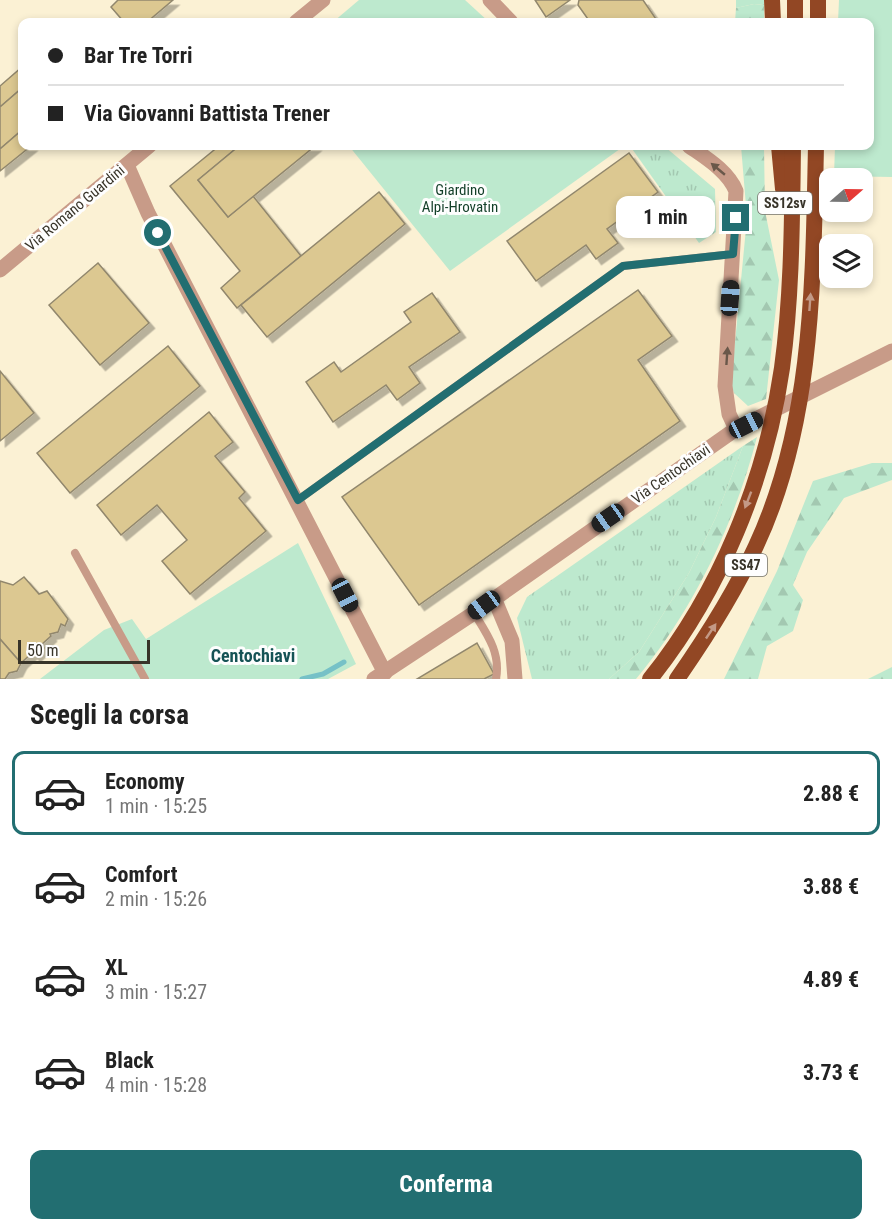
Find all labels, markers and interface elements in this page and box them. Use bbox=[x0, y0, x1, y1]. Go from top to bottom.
text: Bar Tre Torri bbox=[84, 43, 192, 68]
text: Via Giovanni Battista Trener bbox=[84, 101, 330, 126]
street label: Via Romano Guardini bbox=[22, 161, 128, 255]
one-way arrow bbox=[710, 162, 726, 175]
north arrow bbox=[819, 168, 873, 222]
map controls bbox=[819, 168, 873, 288]
park label: Giardino Alpi-Hrovatin bbox=[422, 181, 498, 216]
road number: SS12sv bbox=[758, 192, 812, 214]
callout: 1 min bbox=[616, 197, 715, 239]
route end bbox=[722, 204, 749, 231]
text: 1 min bbox=[643, 205, 688, 229]
route start bbox=[144, 219, 171, 246]
button: layers bbox=[819, 234, 873, 288]
car bbox=[720, 279, 740, 317]
one-way arrow bbox=[805, 293, 815, 312]
one-way arrow bbox=[722, 347, 731, 366]
car bbox=[726, 409, 766, 441]
street label: Via Centochiavi bbox=[628, 440, 714, 508]
one-way arrow bbox=[743, 491, 753, 509]
car bbox=[588, 500, 628, 536]
road number: SS47 bbox=[725, 554, 767, 576]
car bbox=[329, 575, 361, 615]
car bbox=[464, 587, 504, 623]
one-way arrow bbox=[705, 623, 716, 639]
scale bar bbox=[18, 637, 150, 664]
text: 50 m bbox=[27, 641, 59, 660]
district label: Centochiavi bbox=[211, 645, 295, 666]
text: Scegli la corsa bbox=[30, 699, 189, 731]
icon: car bbox=[33, 766, 87, 820]
text: Economy bbox=[105, 769, 185, 794]
text: 2.88 € bbox=[803, 781, 859, 806]
text: 1 min · 15:25 bbox=[105, 794, 207, 818]
icon: car bbox=[33, 859, 87, 913]
text: Comfort bbox=[105, 862, 178, 887]
text: 3.88 € bbox=[803, 874, 859, 899]
text: 2 min · 15:26 bbox=[105, 887, 207, 911]
icon: car bbox=[33, 952, 87, 1006]
text: XL bbox=[105, 955, 128, 980]
text: 4.89 € bbox=[803, 967, 859, 992]
text: 3 min · 15:27 bbox=[105, 980, 207, 1004]
icon: car bbox=[33, 1045, 87, 1099]
text: Black bbox=[105, 1048, 154, 1073]
text: 3.73 € bbox=[803, 1060, 859, 1085]
text: 4 min · 15:28 bbox=[105, 1073, 207, 1097]
button: Conferma bbox=[30, 1150, 862, 1219]

